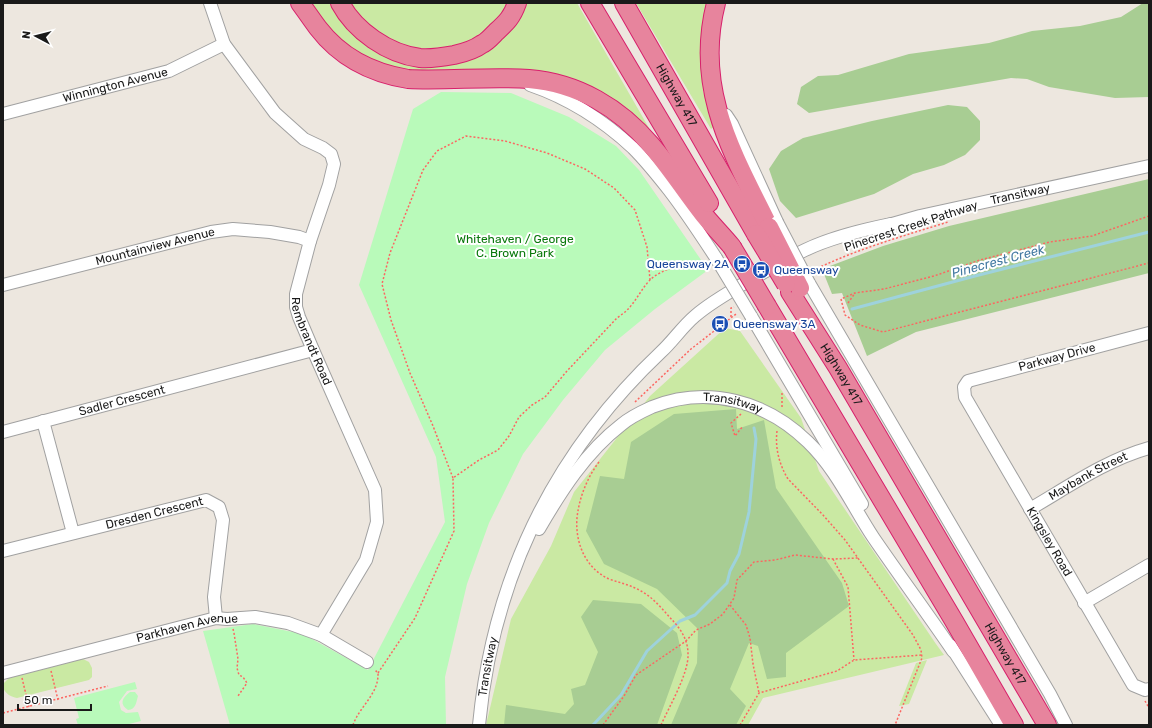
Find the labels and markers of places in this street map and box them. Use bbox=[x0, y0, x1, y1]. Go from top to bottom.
bus stop icon: Queensway 2A bbox=[732, 254, 752, 274]
place label: Queensway 2A bbox=[647, 257, 729, 271]
bus stop icon: Queensway bbox=[751, 260, 771, 280]
place label: Queensway bbox=[774, 263, 839, 277]
bus stop icon: Queensway 3A bbox=[710, 314, 730, 334]
place label: Queensway 3A bbox=[733, 317, 815, 331]

